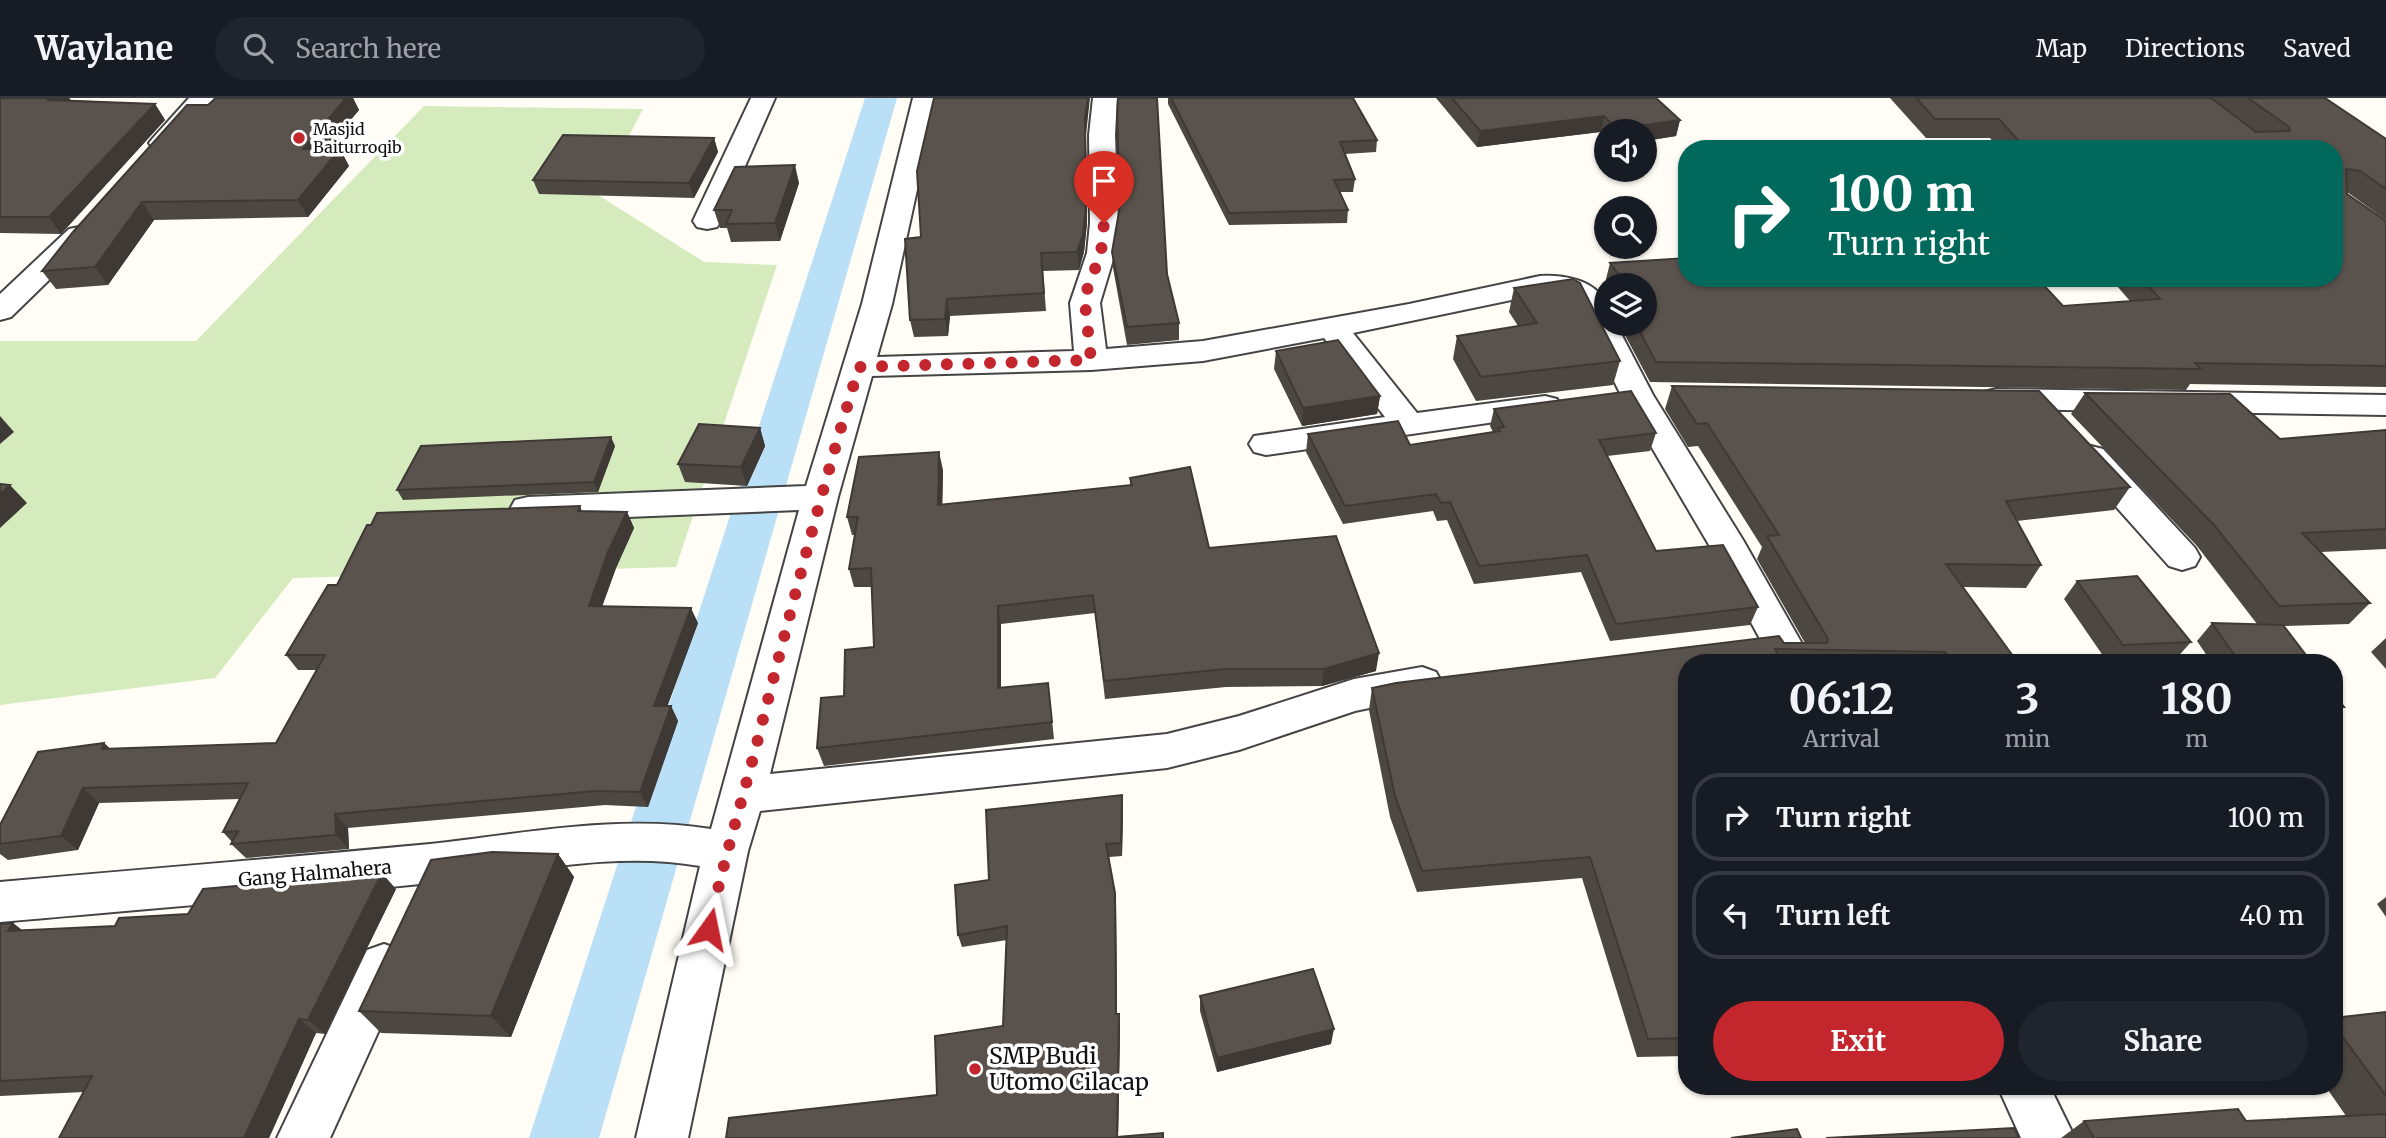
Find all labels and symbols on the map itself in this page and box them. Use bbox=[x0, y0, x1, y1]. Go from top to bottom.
place label: Masjid Baiturroqib bbox=[313, 119, 402, 157]
marker: Masjid Baiturroqib bbox=[291, 130, 307, 146]
pin bbox=[1074, 151, 1134, 223]
street label: Gang Halmahera bbox=[237, 854, 393, 892]
position arrow bbox=[672, 892, 746, 966]
place label: SMP Budi Utomo Cilacap bbox=[989, 1041, 1149, 1096]
marker: SMP Budi Utomo Cilacap bbox=[967, 1061, 983, 1077]

